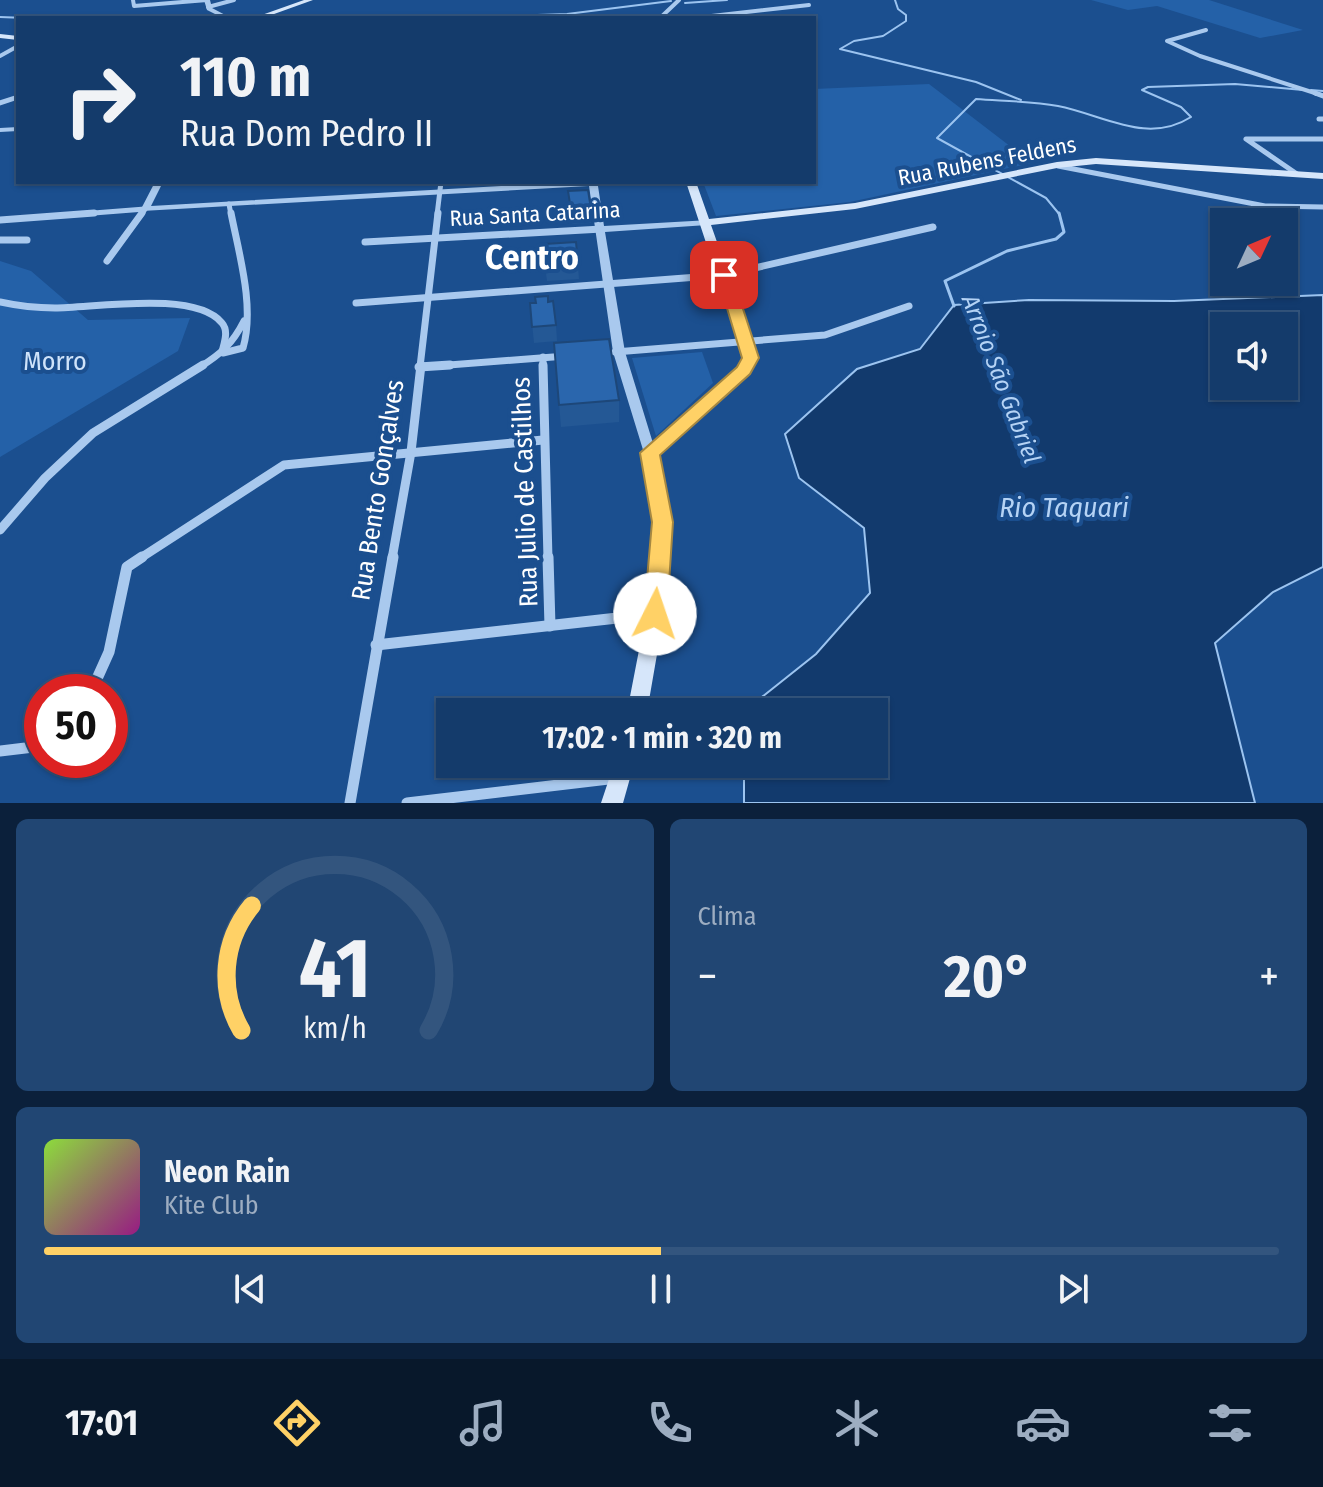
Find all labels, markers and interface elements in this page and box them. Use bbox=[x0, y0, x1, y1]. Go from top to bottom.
text: 110 m bbox=[180, 44, 311, 111]
icon: right bbox=[48, 48, 152, 152]
text: Rua Dom Pedro II bbox=[180, 112, 433, 156]
street label: Rua Rubens Feldens bbox=[896, 131, 1078, 191]
street label: Rua Santa Catarina bbox=[449, 196, 621, 232]
north arrow bbox=[1210, 208, 1298, 296]
map controls bbox=[1210, 208, 1298, 400]
district label: Centro bbox=[485, 237, 579, 278]
pin bbox=[690, 241, 758, 309]
icon: arrive bbox=[702, 253, 746, 297]
water label: Arroio São Gabriel bbox=[956, 290, 1046, 467]
button: sound bbox=[1210, 312, 1298, 400]
park label: Morro bbox=[23, 346, 87, 377]
street label: Rua Julio de Castilhos bbox=[505, 376, 545, 608]
street label: Rua Bento Gonçalves bbox=[345, 377, 411, 603]
water label: Rio Taquari bbox=[999, 491, 1129, 524]
position arrow bbox=[613, 572, 697, 656]
speed limit sign: 50 bbox=[24, 674, 128, 778]
text: 17:02 · 1 min · 320 m bbox=[542, 720, 782, 756]
text: Clima bbox=[698, 901, 757, 932]
text: 41 bbox=[299, 919, 371, 1019]
text: 20° bbox=[944, 941, 1032, 1013]
text: − bbox=[698, 950, 717, 1003]
text: + bbox=[1259, 950, 1279, 1003]
text: km/h bbox=[303, 1011, 367, 1046]
text: Neon Rain bbox=[164, 1154, 290, 1190]
text: Kite Club bbox=[164, 1190, 259, 1221]
icon: previous bbox=[228, 1267, 272, 1311]
icon: pause bbox=[639, 1267, 683, 1311]
icon: next bbox=[1051, 1267, 1095, 1311]
icon: directions bbox=[269, 1395, 325, 1451]
icon: music bbox=[455, 1395, 511, 1451]
icon: phone bbox=[642, 1395, 698, 1451]
icon: climate bbox=[829, 1395, 885, 1451]
icon: car bbox=[1015, 1395, 1071, 1451]
icon: filters bbox=[1202, 1395, 1258, 1451]
text: 17:01 bbox=[65, 1401, 138, 1445]

